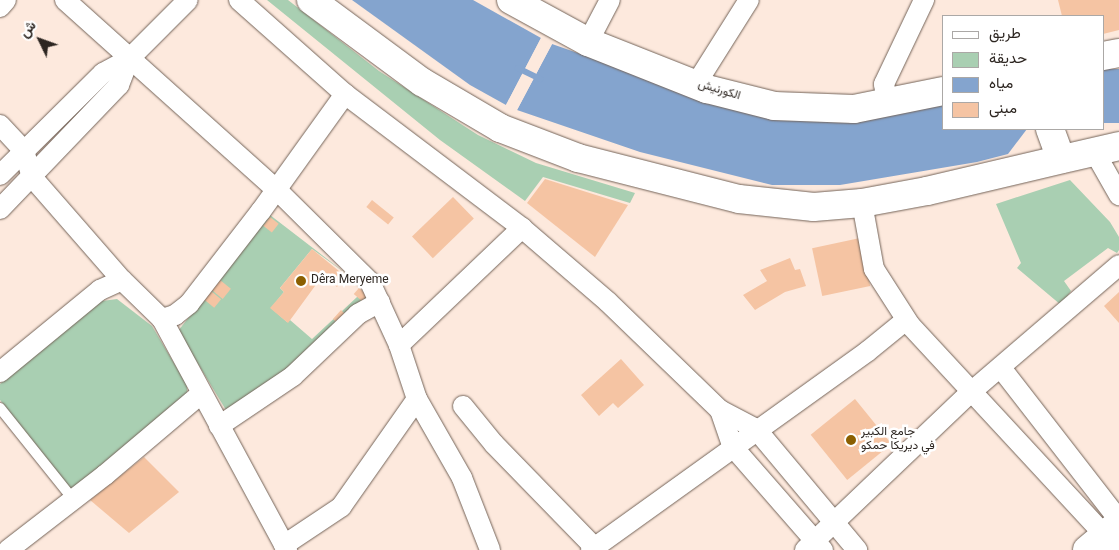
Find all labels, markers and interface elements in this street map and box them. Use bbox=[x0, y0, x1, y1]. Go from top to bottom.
north arrow bbox=[15, 15, 65, 65]
legend bbox=[942, 15, 1104, 130]
text: ش bbox=[15, 16, 43, 44]
text: طريق bbox=[989, 23, 1021, 46]
text: حديقة bbox=[989, 48, 1027, 71]
text: مياه bbox=[989, 73, 1013, 96]
street label: الكورنيش bbox=[696, 78, 742, 104]
text: مبنى bbox=[989, 98, 1017, 121]
place label: Dêra Meryeme bbox=[311, 274, 389, 288]
marker: Dêra Meryeme bbox=[295, 275, 307, 287]
place label: جامع الكبير في ديريكا حمكو bbox=[861, 426, 935, 454]
marker: جامع الكبير في ديريكا حمكو bbox=[845, 434, 857, 446]

